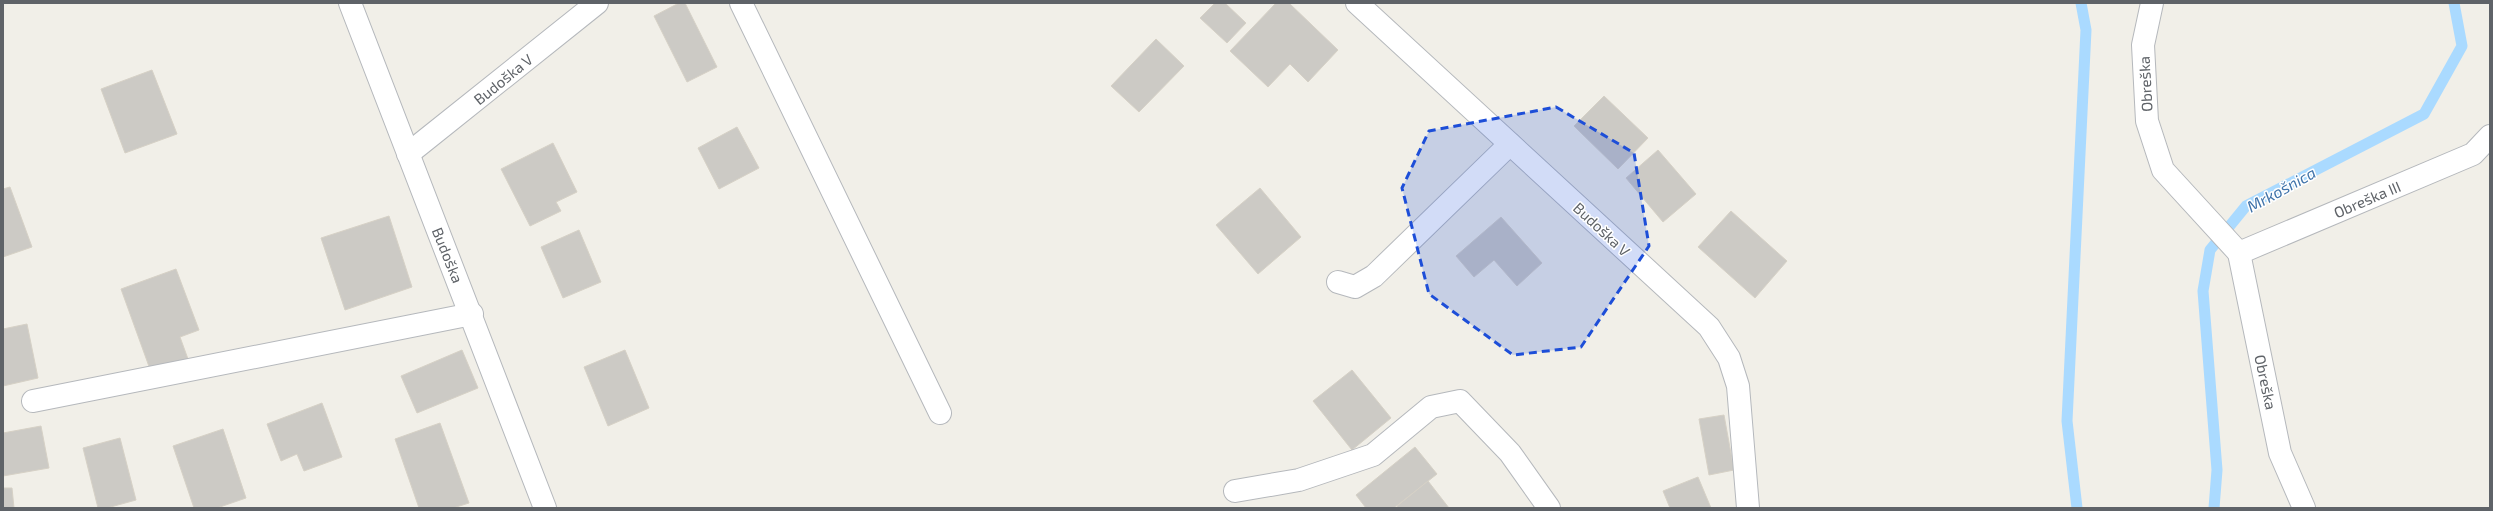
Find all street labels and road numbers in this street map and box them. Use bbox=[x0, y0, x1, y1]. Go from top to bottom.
street label: Budoška V bbox=[470, 50, 536, 108]
street label: Obreška bbox=[2135, 56, 2155, 112]
street label: Obreška III bbox=[2331, 177, 2403, 221]
street label: Budoška V bbox=[1570, 198, 1634, 260]
street label: Budoška bbox=[429, 225, 467, 285]
street label: Obreška bbox=[2251, 353, 2281, 411]

